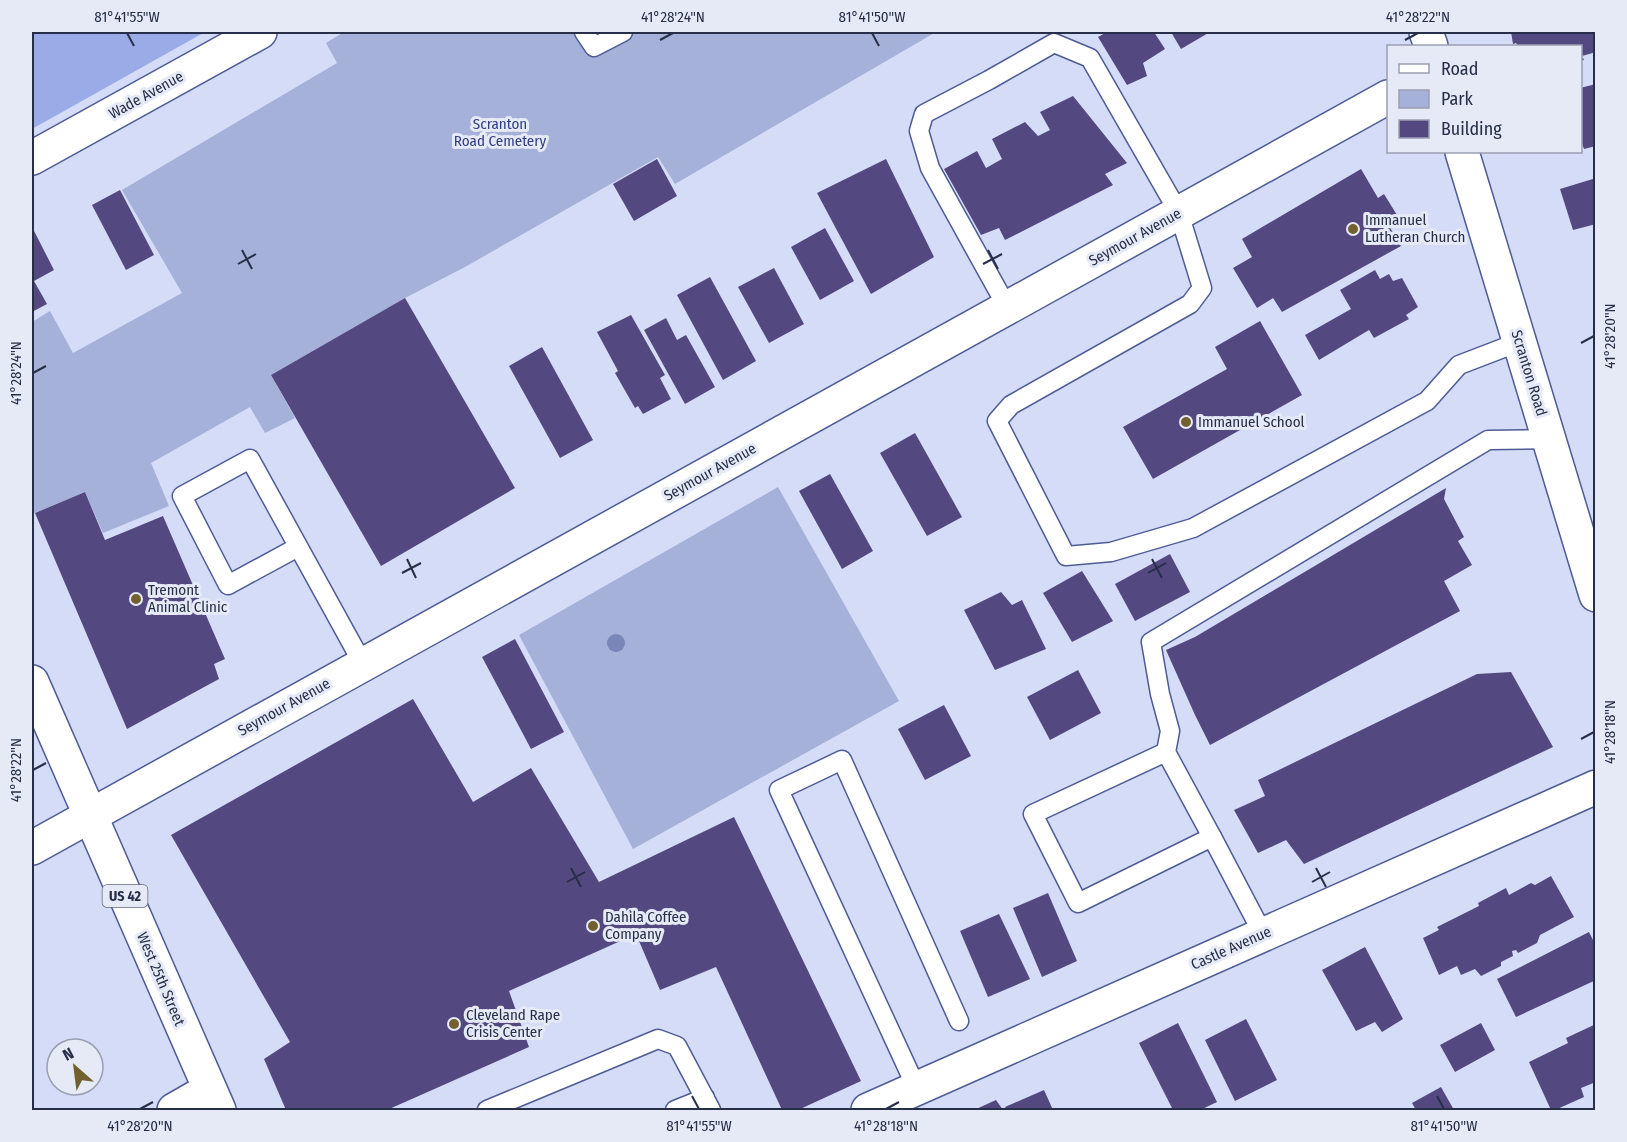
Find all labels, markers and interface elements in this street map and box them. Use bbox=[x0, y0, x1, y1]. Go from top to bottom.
text: 81°41'55"W bbox=[94, 8, 160, 26]
text: 41°28'24"N bbox=[641, 8, 705, 26]
text: 81°41'50"W bbox=[839, 8, 905, 26]
text: 41°28'22"N bbox=[1386, 8, 1450, 26]
legend bbox=[1387, 45, 1582, 153]
text: Road bbox=[1441, 58, 1478, 80]
street label: Wade Avenue bbox=[106, 67, 186, 123]
text: Park bbox=[1441, 88, 1474, 110]
park label: Scranton Road Cemetery bbox=[454, 115, 546, 150]
text: Building bbox=[1441, 118, 1502, 140]
street label: Seymour Avenue bbox=[1086, 204, 1184, 270]
place label: Immanuel Lutheran Church bbox=[1365, 211, 1465, 246]
marker: Immanuel Lutheran Church bbox=[1346, 222, 1360, 236]
text: 41°28'20"N bbox=[1601, 303, 1619, 369]
street label: Scranton Road bbox=[1507, 328, 1551, 418]
text: 41°28'24"N bbox=[7, 341, 25, 405]
place label: Immanuel School bbox=[1198, 413, 1305, 431]
marker: Immanuel School bbox=[1179, 415, 1193, 429]
street label: Seymour Avenue bbox=[661, 439, 759, 505]
place label: Tremont Animal Clinic bbox=[148, 581, 228, 616]
marker: Tremont Animal Clinic bbox=[129, 592, 143, 606]
street label: Seymour Avenue bbox=[235, 674, 333, 740]
text: 41°28'18"N bbox=[1601, 700, 1619, 764]
text: 41°28'22"N bbox=[7, 738, 25, 802]
road number: US 42 bbox=[102, 885, 148, 907]
place label: Dahila Coffee Company bbox=[605, 908, 686, 943]
marker: Dahila Coffee Company bbox=[586, 919, 600, 933]
street label: Castle Avenue bbox=[1188, 922, 1274, 974]
street label: West 25th Street bbox=[133, 929, 189, 1029]
place label: Cleveland Rape Crisis Center bbox=[466, 1006, 560, 1041]
marker: Cleveland Rape Crisis Center bbox=[447, 1017, 461, 1031]
north arrow bbox=[45, 1037, 105, 1097]
text: N bbox=[59, 1044, 77, 1065]
text: 41°28'20"N bbox=[107, 1117, 173, 1135]
text: 81°41'55"W bbox=[666, 1117, 732, 1135]
text: 41°28'18"N bbox=[854, 1117, 918, 1135]
text: 81°41'50"W bbox=[1411, 1117, 1477, 1135]

